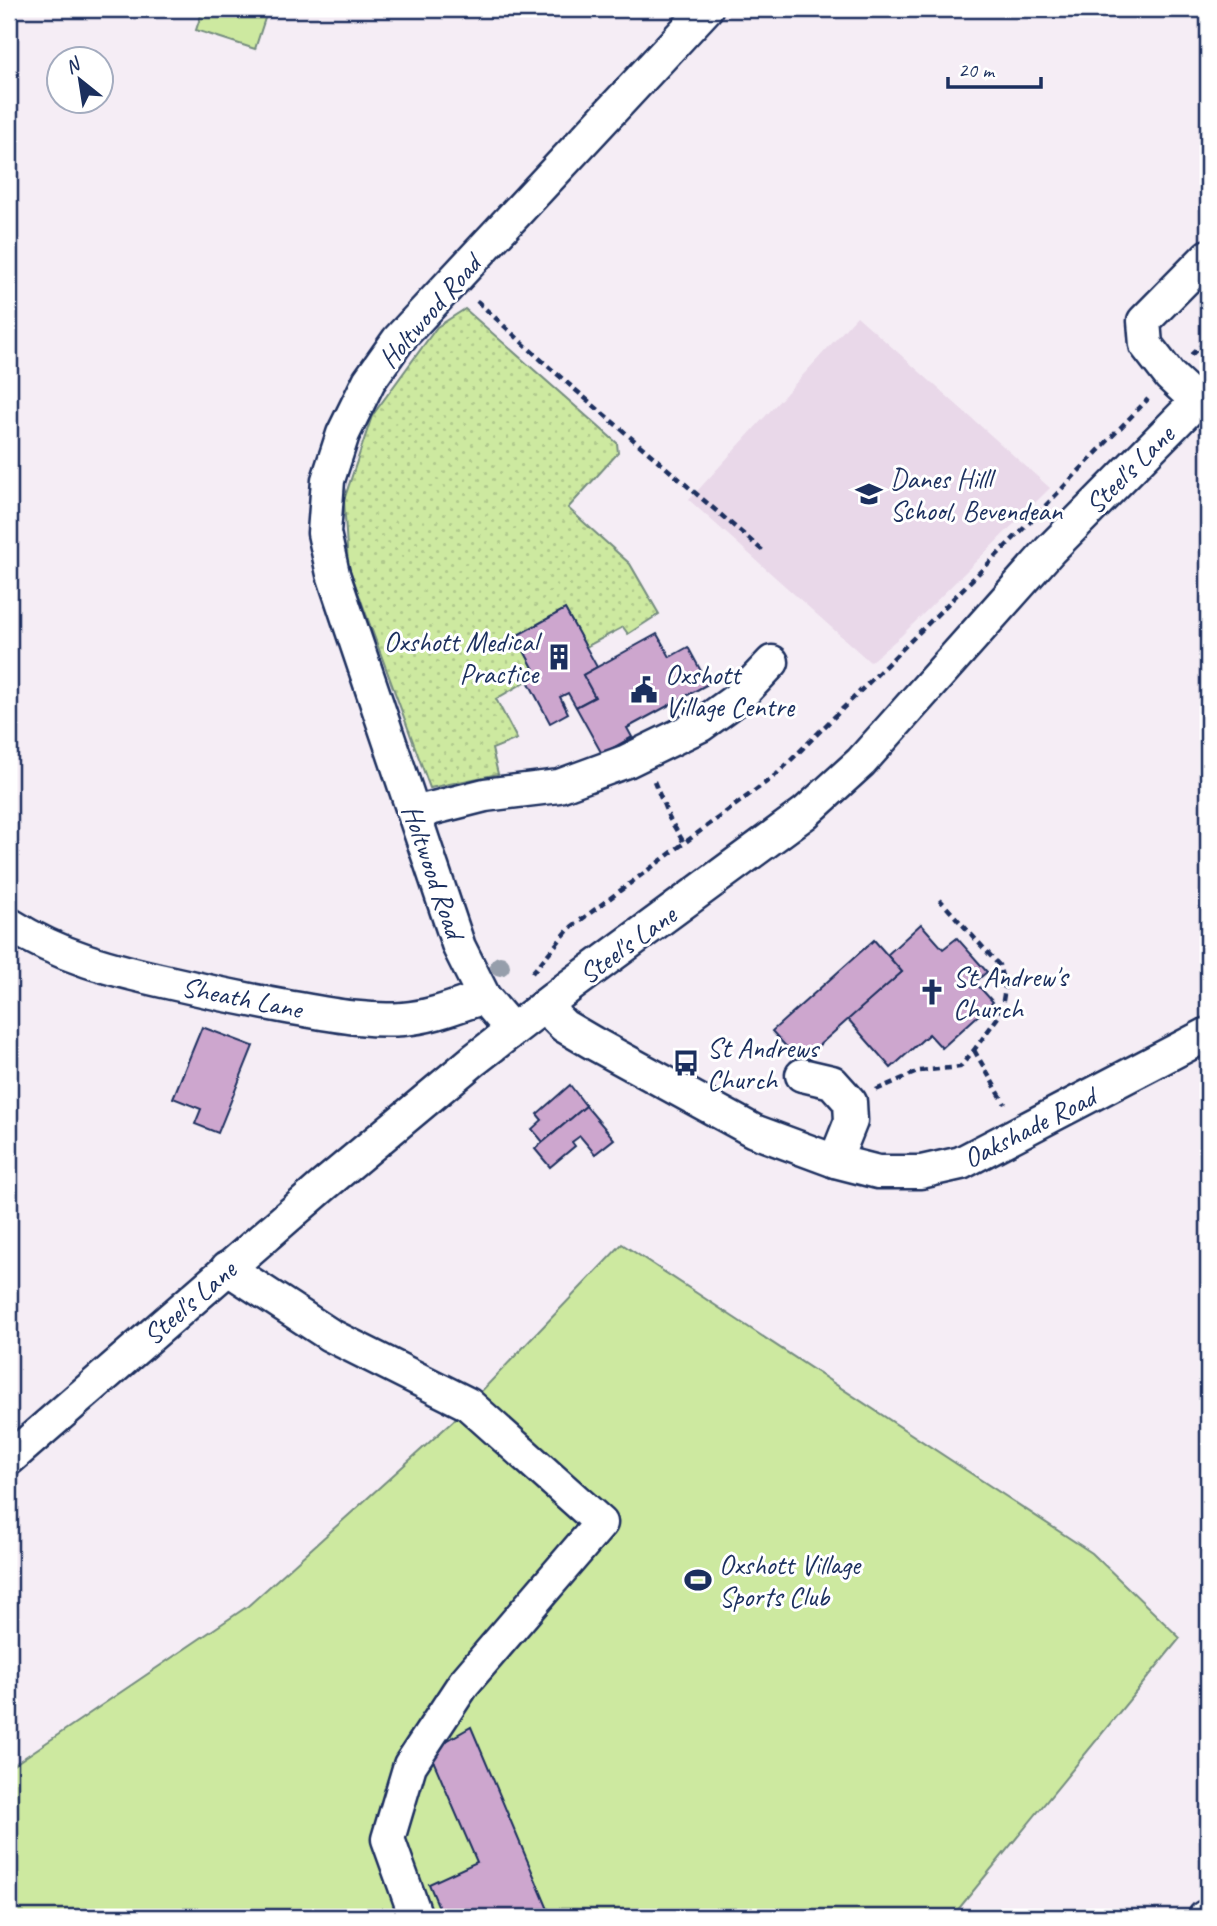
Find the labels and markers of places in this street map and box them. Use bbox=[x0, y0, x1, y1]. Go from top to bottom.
place label: Danes Hilll School, Bevendean bbox=[890, 461, 1063, 528]
school or university icon: Danes Hilll School, Bevendean bbox=[854, 479, 884, 509]
place label: Oxshott Medical Practice bbox=[384, 624, 543, 691]
building icon: Oxshott Medical Practice bbox=[544, 642, 574, 672]
place label: Oxshott Village Centre bbox=[665, 657, 796, 724]
public building icon: Oxshott Village Centre bbox=[629, 675, 659, 705]
place label: St Andrew's Church bbox=[953, 959, 1070, 1026]
church icon: St Andrew's Church bbox=[917, 977, 947, 1007]
place label: St Andrews Church bbox=[707, 1030, 821, 1097]
bus stop icon: St Andrews Church bbox=[671, 1048, 701, 1078]
place label: Oxshott Village Sports Club bbox=[719, 1547, 862, 1614]
sports icon: Oxshott Village Sports Club bbox=[683, 1565, 713, 1595]

